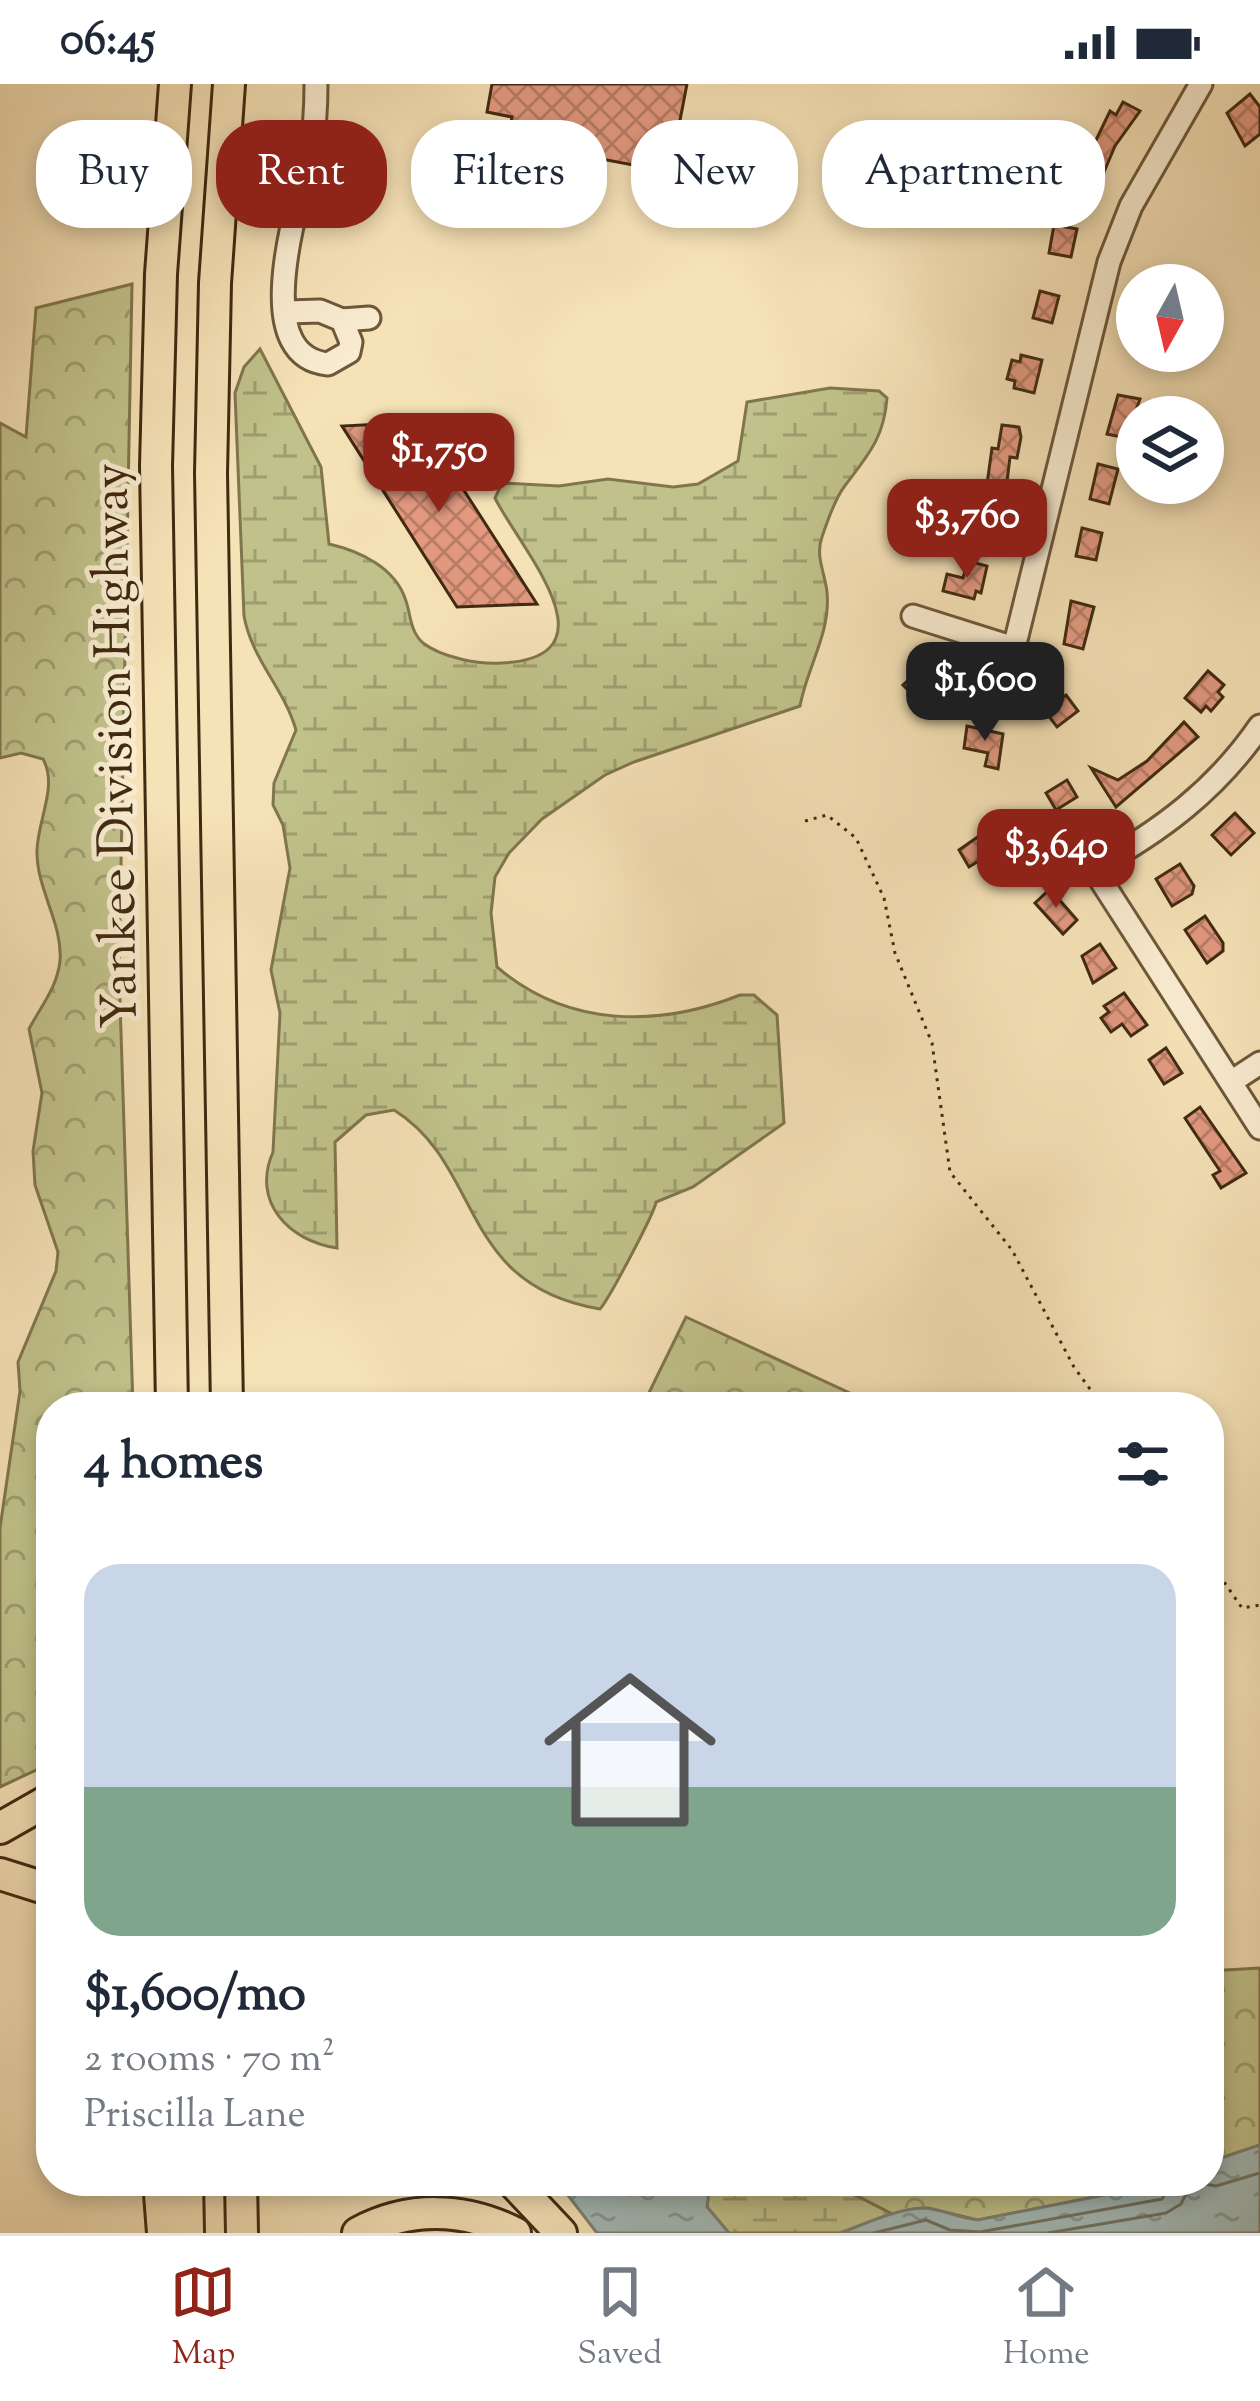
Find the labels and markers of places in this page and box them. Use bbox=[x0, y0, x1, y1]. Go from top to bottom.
pin: $1,750 bbox=[341, 413, 537, 515]
pin: $3,760 bbox=[869, 479, 1065, 581]
pin: $1,600 bbox=[887, 642, 1083, 744]
pin: $3,640 bbox=[958, 809, 1154, 911]

